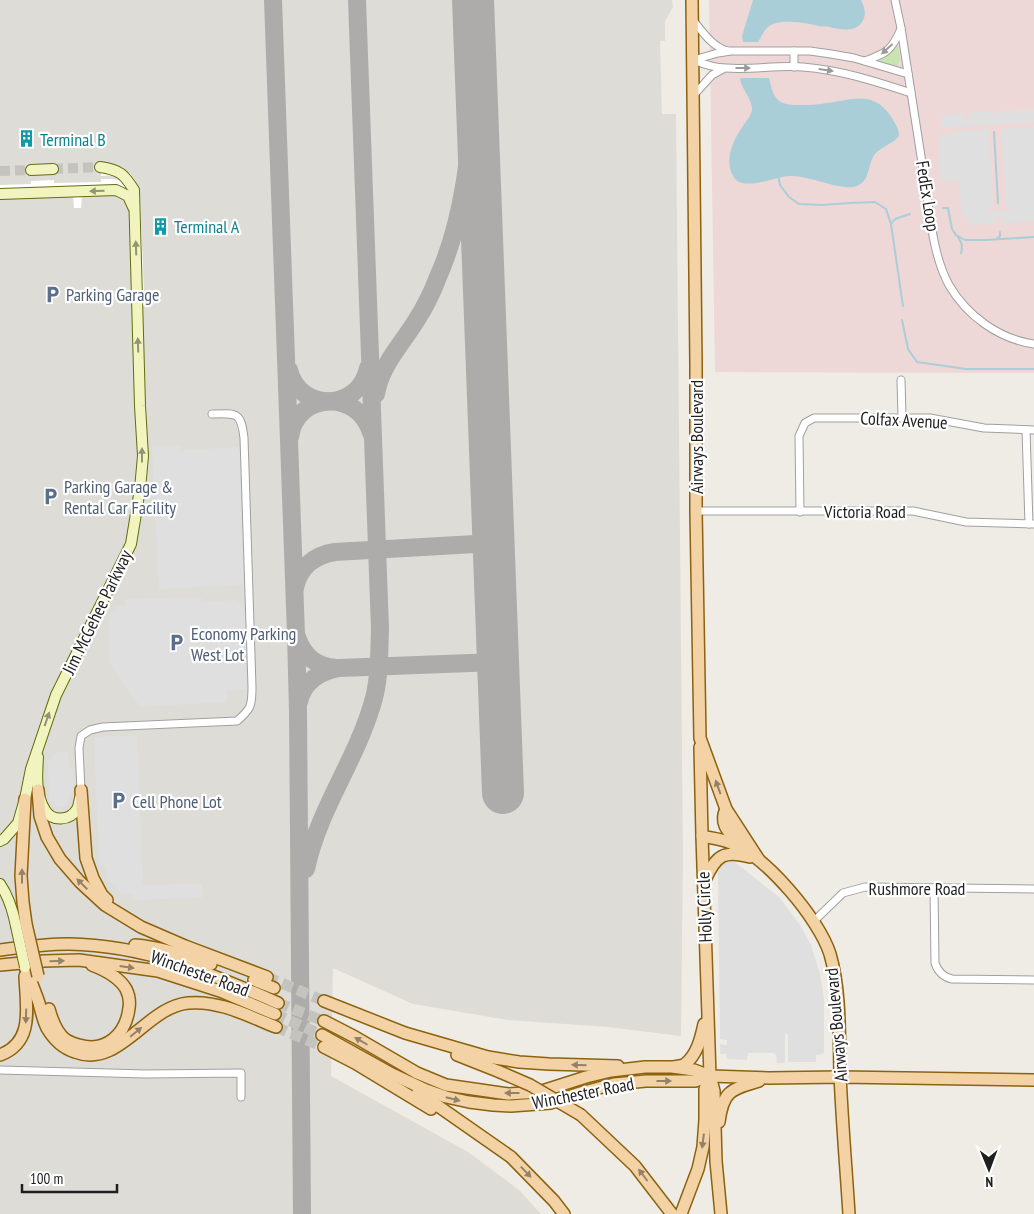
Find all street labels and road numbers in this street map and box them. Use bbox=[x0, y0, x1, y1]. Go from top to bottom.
street label: FedEx Loop bbox=[911, 159, 945, 233]
street label: Airways Boulevard bbox=[685, 380, 708, 494]
street label: Colfax Avenue bbox=[860, 406, 948, 434]
street label: Victoria Road bbox=[823, 500, 906, 523]
street label: Jim McGehee Parkway bbox=[56, 546, 137, 679]
street label: Holly Circle bbox=[691, 871, 717, 943]
street label: Rushmore Road bbox=[869, 877, 965, 900]
street label: Winchester Road bbox=[147, 945, 253, 1001]
street label: Airways Boulevard bbox=[820, 967, 852, 1083]
street label: Winchester Road bbox=[530, 1072, 636, 1114]

